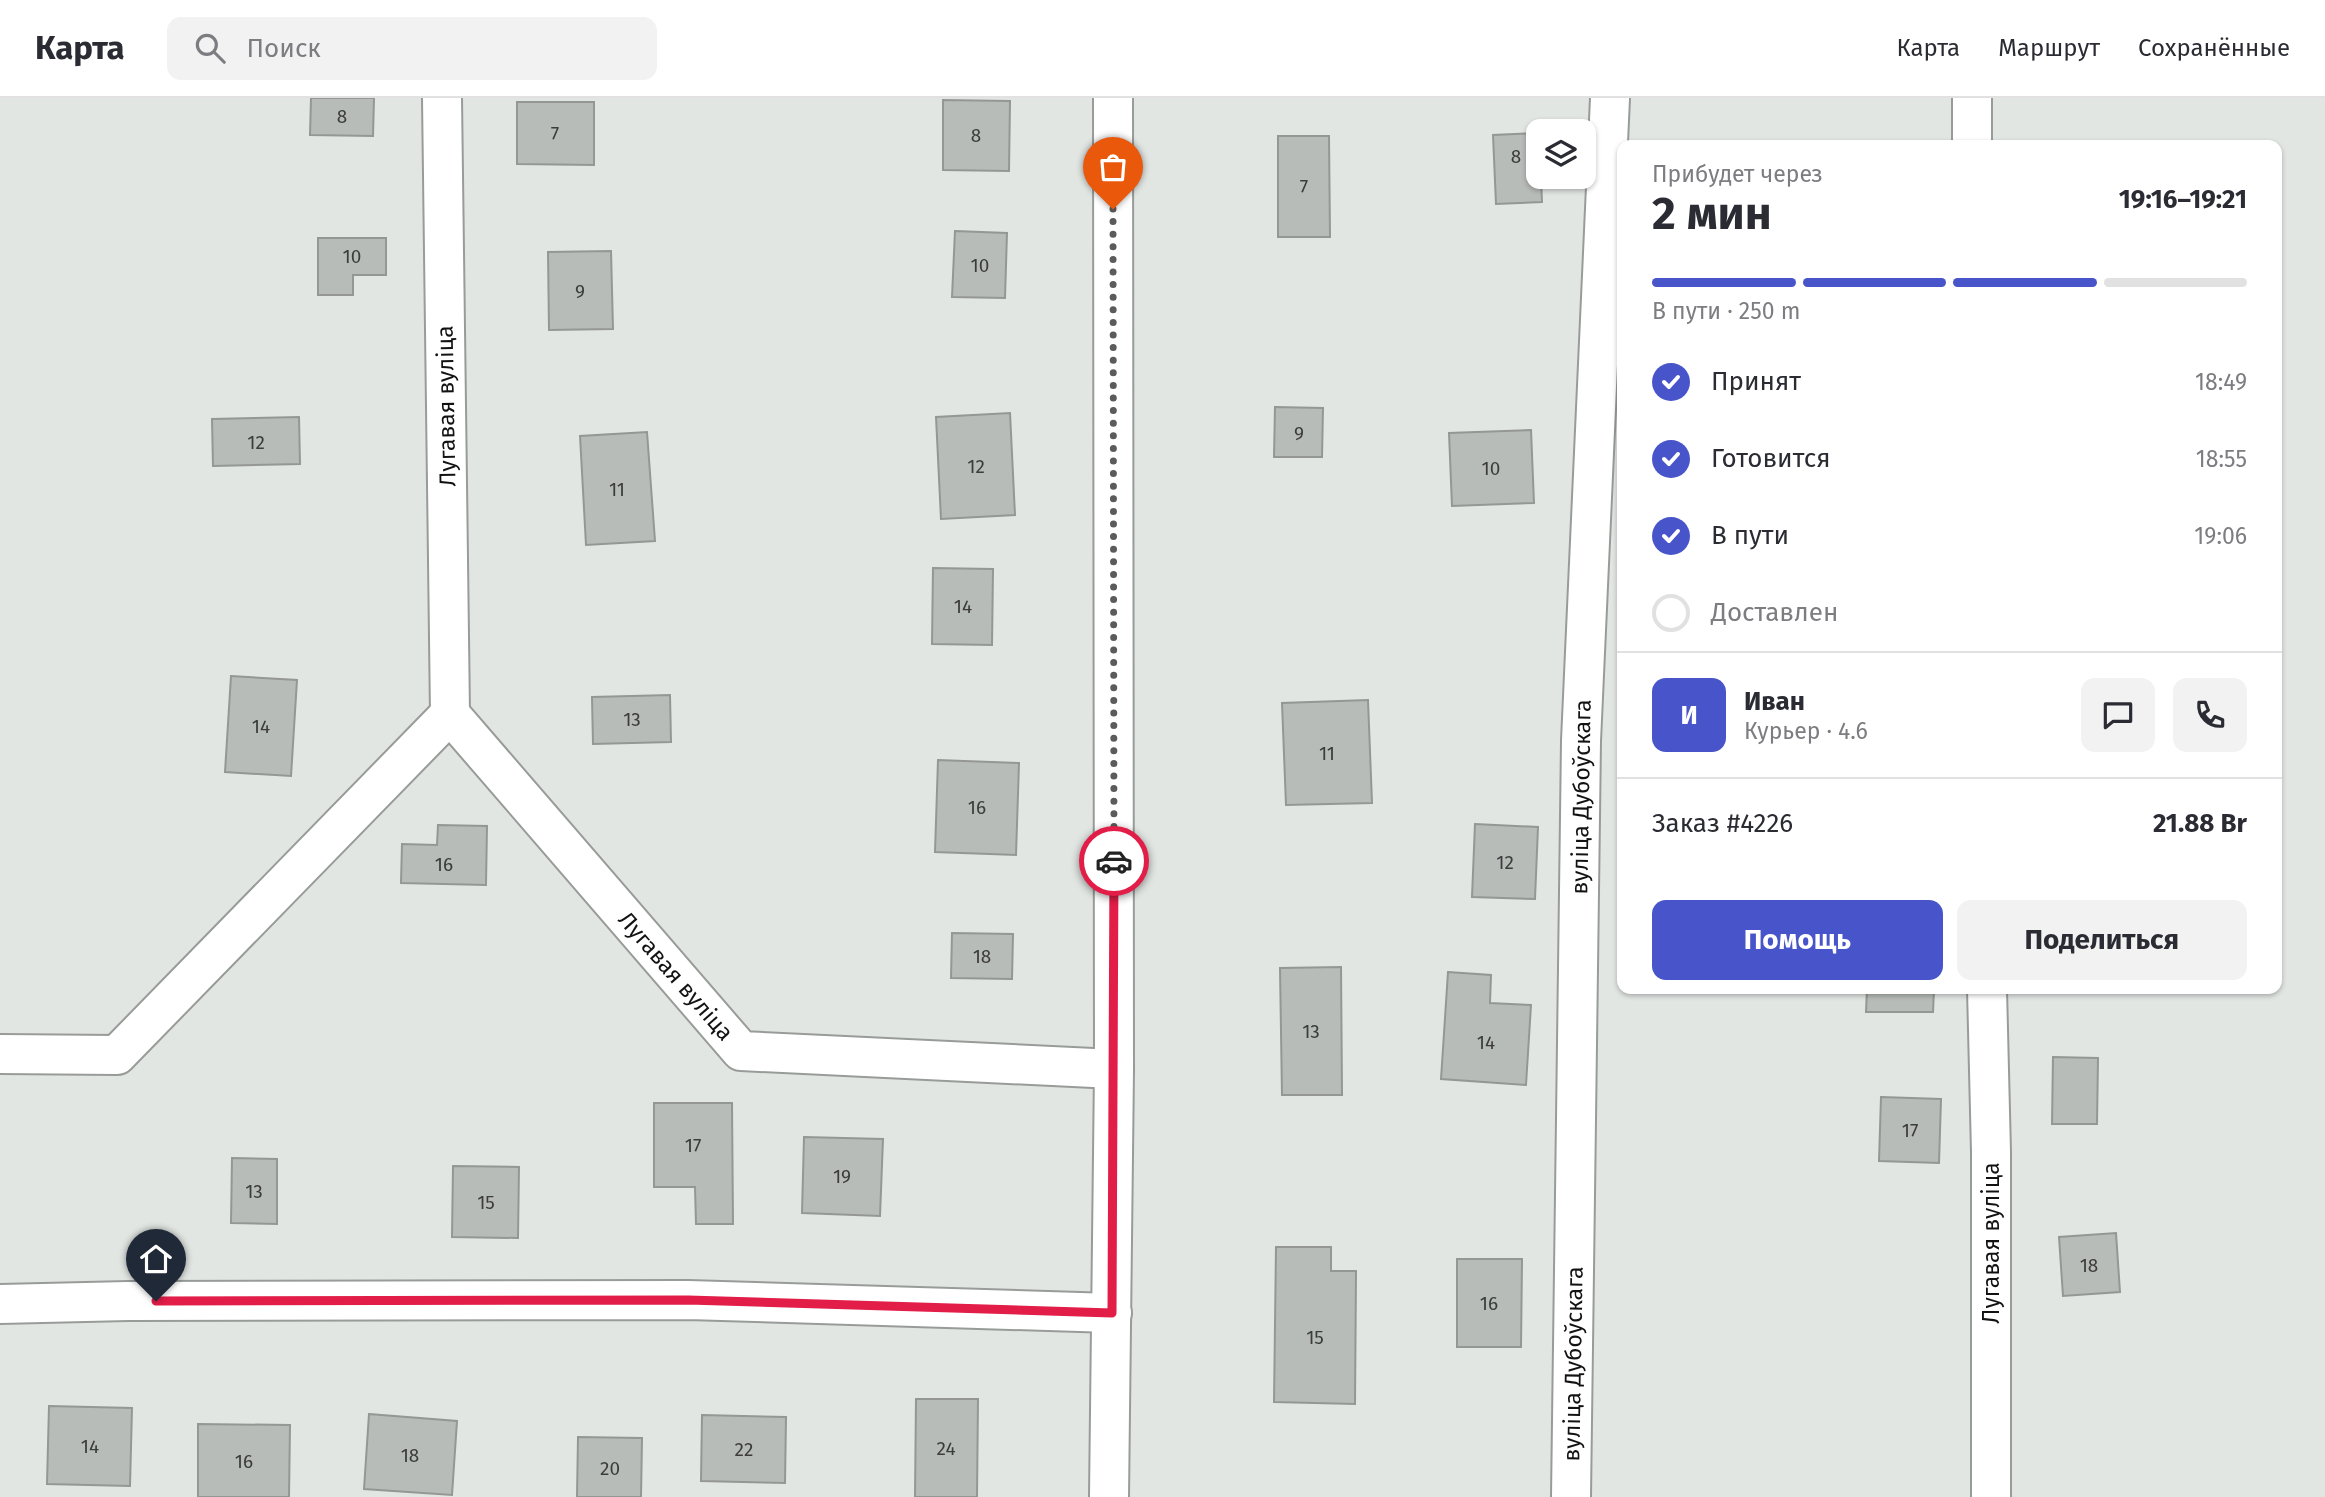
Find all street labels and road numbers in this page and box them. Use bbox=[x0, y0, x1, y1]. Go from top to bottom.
street label: Лугавая вуліца bbox=[431, 325, 461, 487]
street label: вуліца Дубоўскага bbox=[1565, 699, 1597, 895]
street label: Лугавая вуліца bbox=[612, 906, 740, 1046]
street label: Лугавая вуліца bbox=[1977, 1162, 2005, 1324]
street label: вуліца Дубоўскага bbox=[1557, 1266, 1589, 1462]

